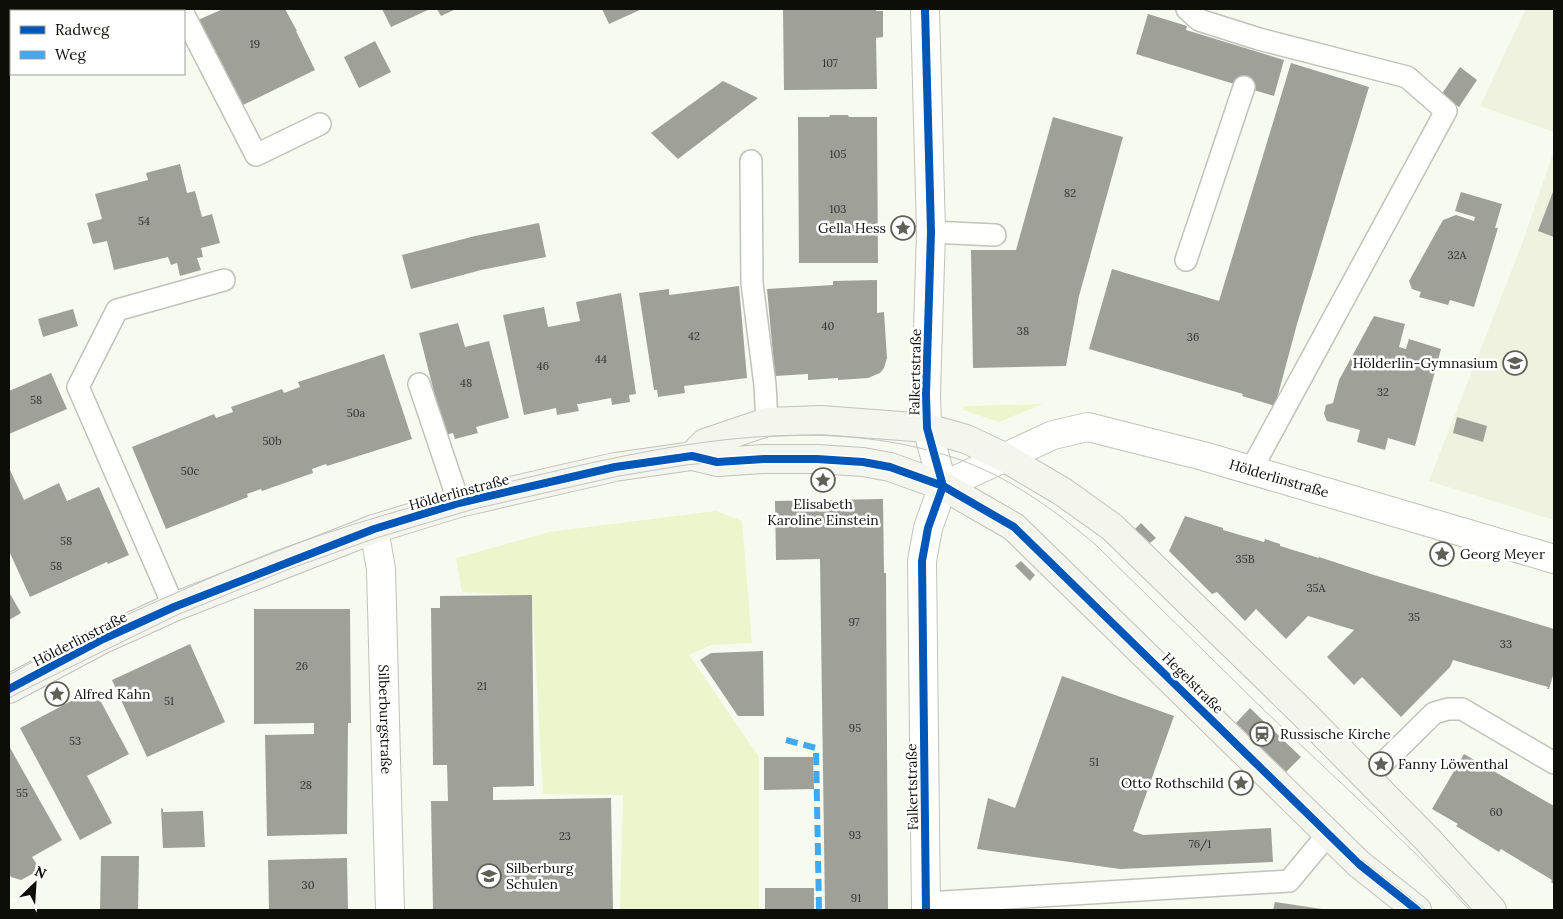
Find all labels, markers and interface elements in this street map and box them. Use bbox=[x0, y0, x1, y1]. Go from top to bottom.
legend bbox=[10, 10, 185, 75]
text: Radweg bbox=[55, 20, 110, 39]
house number: 19 bbox=[250, 37, 260, 51]
text: Weg bbox=[55, 45, 86, 64]
house number: 107 bbox=[822, 56, 838, 70]
house number: 105 bbox=[830, 147, 846, 161]
house number: 82 bbox=[1064, 186, 1076, 200]
house number: 103 bbox=[830, 202, 846, 216]
house number: 54 bbox=[138, 214, 150, 228]
place icon: Gella Hess bbox=[890, 215, 916, 241]
place label: Gella Hess bbox=[818, 219, 886, 237]
house number: 32A bbox=[1448, 248, 1468, 262]
house number: 40 bbox=[822, 319, 835, 333]
house number: 38 bbox=[1017, 324, 1029, 338]
street label: Falkertstraße bbox=[905, 328, 925, 416]
house number: 42 bbox=[688, 329, 700, 343]
house number: 36 bbox=[1187, 330, 1199, 344]
school or university icon: Hölderlin-Gymnasium bbox=[1502, 350, 1528, 376]
house number: 44 bbox=[595, 352, 607, 366]
place label: Hölderlin-Gymnasium bbox=[1353, 354, 1498, 372]
house number: 46 bbox=[537, 359, 549, 373]
house number: 48 bbox=[460, 376, 472, 390]
house number: 32 bbox=[1377, 385, 1389, 399]
house number: 58 bbox=[30, 393, 42, 407]
house number: 50a bbox=[347, 406, 366, 420]
house number: 50b bbox=[262, 434, 282, 448]
street label: Hölderlinstraße bbox=[1227, 455, 1331, 502]
house number: 50c bbox=[181, 464, 199, 478]
place icon: Elisabeth Karoline Einstein bbox=[810, 467, 836, 493]
street label: Hölderlinstraße bbox=[407, 470, 511, 514]
place label: Elisabeth Karoline Einstein bbox=[767, 495, 879, 529]
house number: 58 bbox=[60, 534, 72, 548]
place icon: Georg Meyer bbox=[1429, 541, 1455, 567]
place label: Georg Meyer bbox=[1460, 545, 1545, 563]
house number: 35B bbox=[1236, 552, 1255, 566]
house number: 58 bbox=[50, 559, 62, 573]
house number: 35A bbox=[1306, 581, 1327, 595]
street label: Hölderlinstraße bbox=[30, 607, 130, 670]
house number: 35 bbox=[1408, 610, 1420, 624]
house number: 97 bbox=[848, 615, 860, 629]
house number: 33 bbox=[1500, 637, 1512, 651]
street label: Hegelstraße bbox=[1159, 649, 1228, 718]
house number: 26 bbox=[296, 659, 308, 673]
street label: Silberburgstraße bbox=[375, 664, 395, 775]
house number: 21 bbox=[477, 679, 487, 693]
place icon: Alfred Kahn bbox=[44, 681, 70, 707]
place label: Alfred Kahn bbox=[73, 685, 151, 703]
house number: 51 bbox=[164, 694, 174, 708]
house number: 95 bbox=[849, 721, 861, 735]
station icon: Russische Kirche bbox=[1249, 721, 1275, 747]
place label: Russische Kirche bbox=[1280, 725, 1391, 743]
house number: 53 bbox=[69, 734, 81, 748]
street label: Falkertstraße bbox=[902, 743, 922, 831]
place icon: Fanny Löwenthal bbox=[1368, 751, 1394, 777]
house number: 51 bbox=[1089, 755, 1099, 769]
place label: Fanny Löwenthal bbox=[1398, 755, 1508, 773]
place icon: Otto Rothschild bbox=[1228, 770, 1254, 796]
place label: Otto Rothschild bbox=[1121, 774, 1224, 792]
house number: 28 bbox=[300, 778, 312, 792]
house number: 55 bbox=[16, 786, 28, 800]
house number: 60 bbox=[1489, 805, 1503, 819]
house number: 93 bbox=[849, 828, 861, 842]
house number: 23 bbox=[559, 829, 571, 843]
house number: 76/1 bbox=[1189, 837, 1211, 852]
north arrow bbox=[10, 859, 60, 909]
place label: Silberburg Schulen bbox=[506, 859, 574, 893]
text: N bbox=[32, 862, 49, 883]
school or university icon: Silberburg Schulen bbox=[476, 863, 502, 889]
house number: 30 bbox=[302, 878, 315, 892]
house number: 91 bbox=[851, 891, 861, 905]

